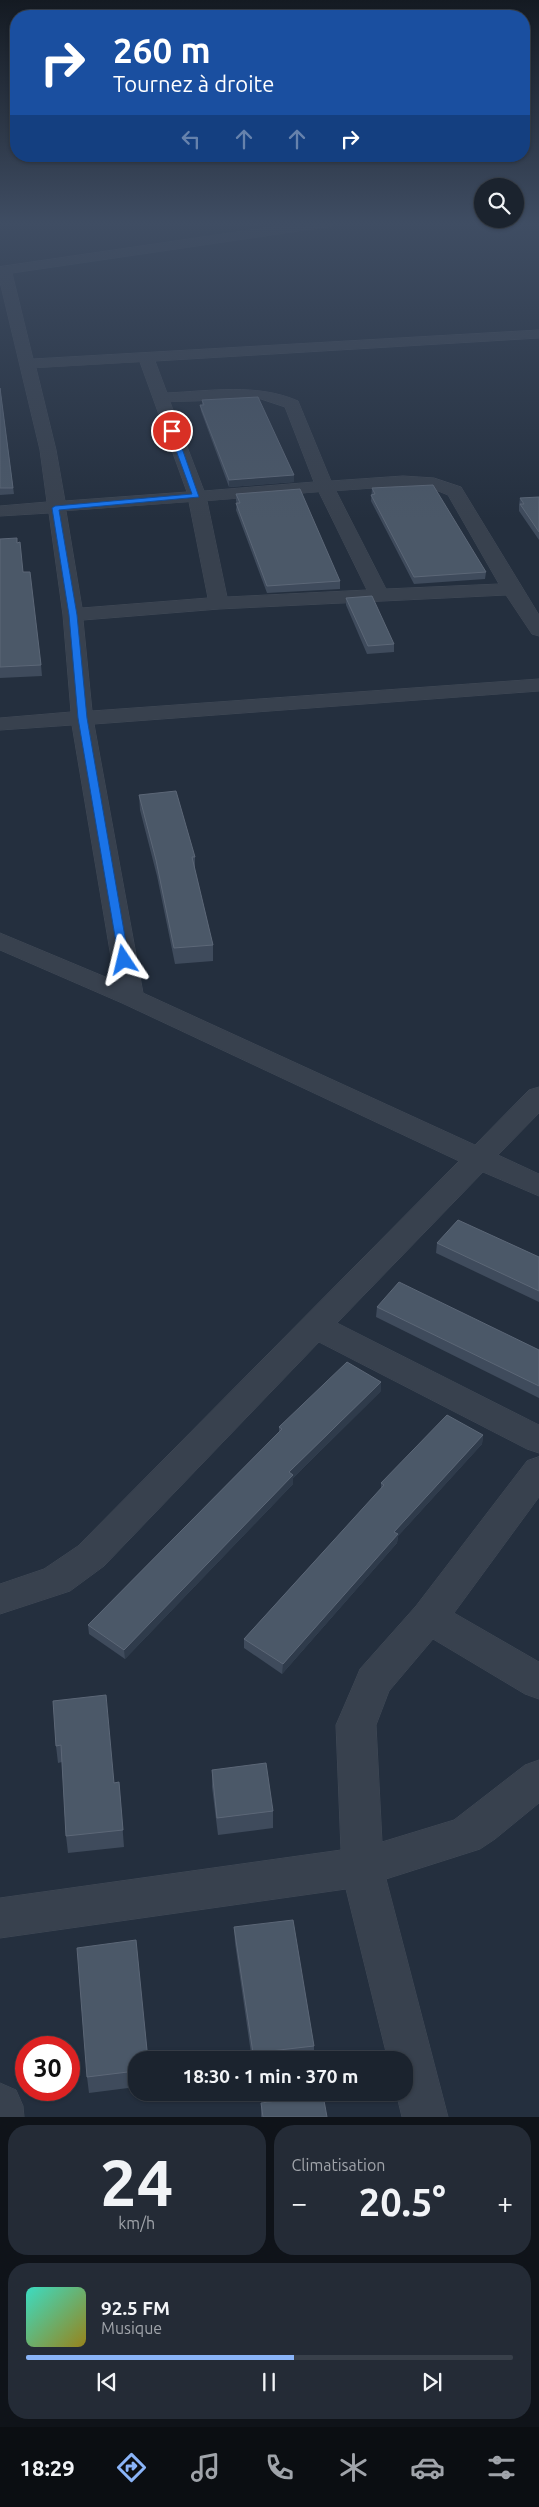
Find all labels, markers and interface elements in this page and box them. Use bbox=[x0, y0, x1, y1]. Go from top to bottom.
icon: right bbox=[30, 30, 95, 95]
text: 260 m bbox=[113, 30, 211, 70]
text: Tournez à droite bbox=[113, 71, 274, 96]
icon: left bbox=[177, 125, 205, 153]
icon: ahead bbox=[230, 125, 258, 153]
icon: ahead bbox=[283, 125, 311, 153]
icon: right bbox=[336, 125, 364, 153]
map controls bbox=[474, 178, 524, 228]
button: search bbox=[474, 178, 524, 228]
pin bbox=[151, 410, 193, 452]
icon: arrive bbox=[158, 417, 186, 445]
position arrow bbox=[97, 933, 149, 985]
speed limit sign: 30 bbox=[15, 2036, 80, 2101]
text: 18:30 · 1 min · 370 m bbox=[183, 2065, 358, 2087]
text: 24 bbox=[100, 2145, 173, 2218]
text: Climatisation bbox=[292, 2156, 385, 2174]
text: 20.5° bbox=[359, 2181, 446, 2223]
text: − bbox=[292, 2187, 307, 2218]
text: + bbox=[497, 2187, 513, 2218]
text: km/h bbox=[118, 2214, 155, 2232]
text: 92.5 FM bbox=[101, 2297, 170, 2319]
text: Musique bbox=[101, 2319, 162, 2337]
icon: previous bbox=[93, 2368, 121, 2396]
icon: pause bbox=[255, 2368, 283, 2396]
icon: next bbox=[418, 2368, 446, 2396]
icon: directions bbox=[114, 2450, 149, 2485]
icon: music bbox=[188, 2450, 223, 2485]
icon: phone bbox=[262, 2450, 297, 2485]
icon: climate bbox=[336, 2450, 371, 2485]
icon: car bbox=[410, 2450, 445, 2485]
icon: filters bbox=[484, 2450, 519, 2485]
text: 18:29 bbox=[20, 2455, 75, 2480]

